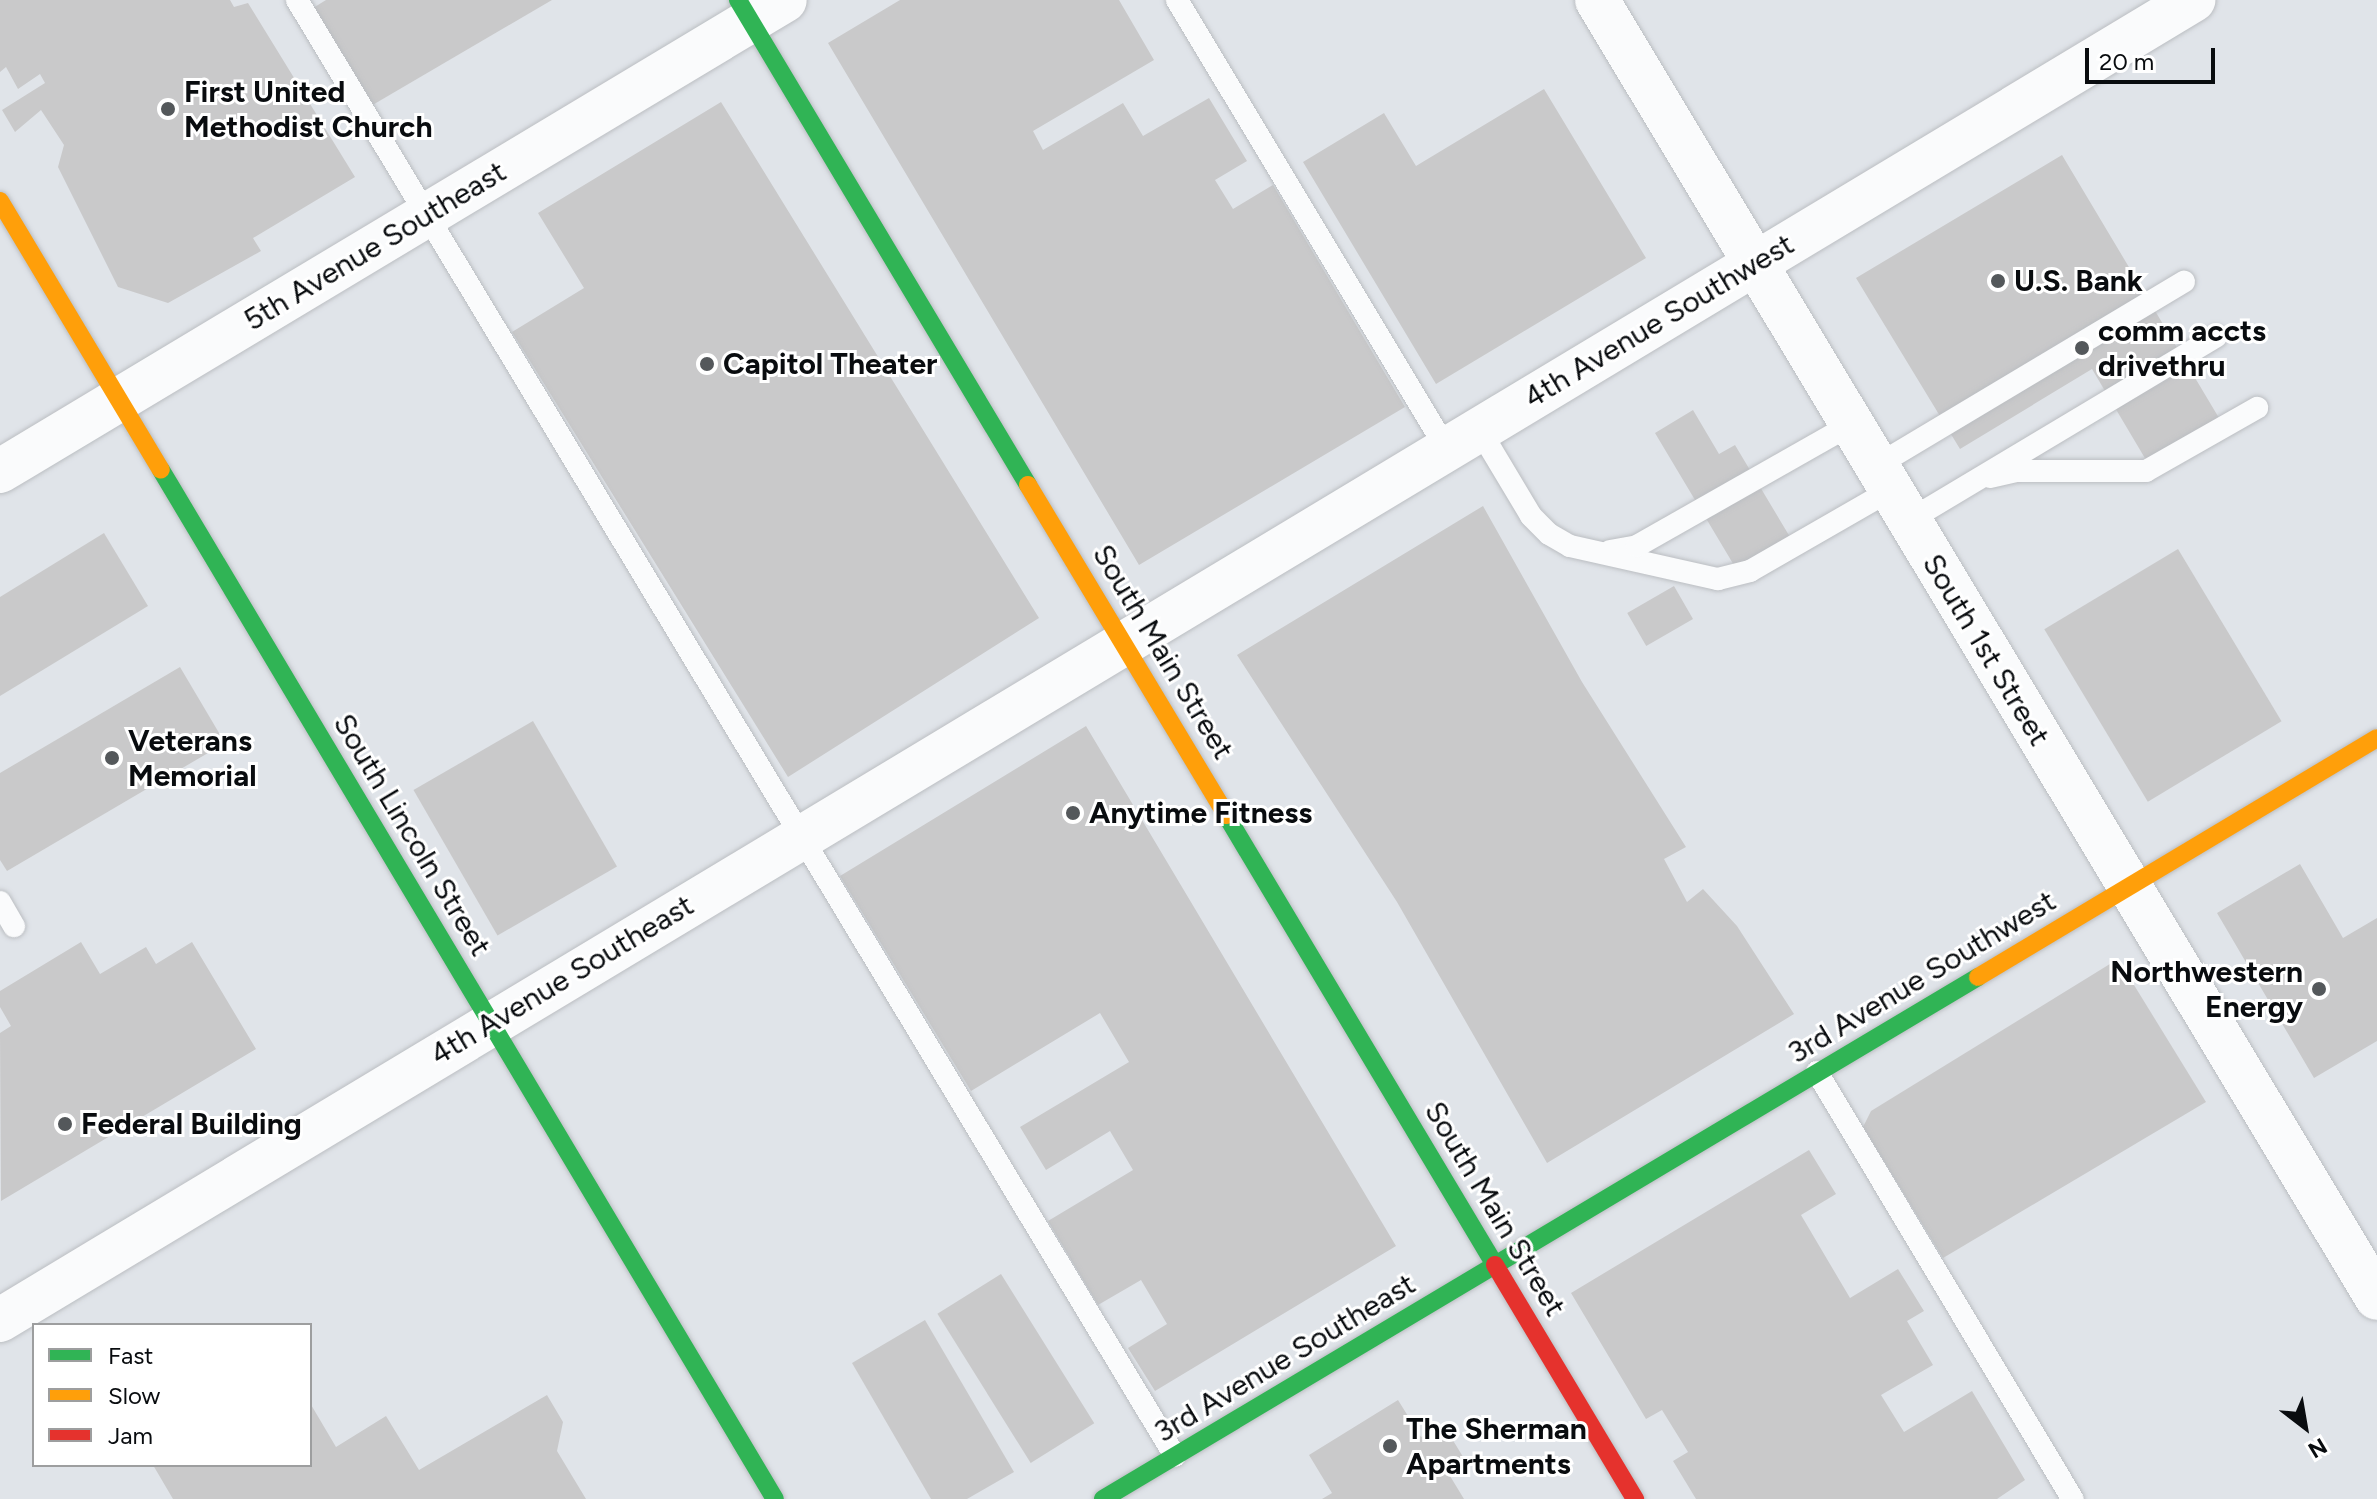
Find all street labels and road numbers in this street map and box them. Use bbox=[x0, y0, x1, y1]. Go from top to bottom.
street label: 5th Avenue Southeast bbox=[237, 154, 513, 338]
street label: 4th Avenue Southwest bbox=[1518, 226, 1800, 416]
street label: South Main Street bbox=[1085, 538, 1241, 766]
street label: South 1st Street bbox=[1915, 548, 2057, 752]
street label: South Lincoln Street bbox=[326, 708, 498, 962]
street label: 3rd Avenue Southwest bbox=[1782, 883, 2062, 1071]
street label: 4th Avenue Southeast bbox=[424, 887, 700, 1073]
street label: South Main Street bbox=[1417, 1095, 1573, 1323]
street label: 3rd Avenue Southeast bbox=[1148, 1266, 1422, 1450]

